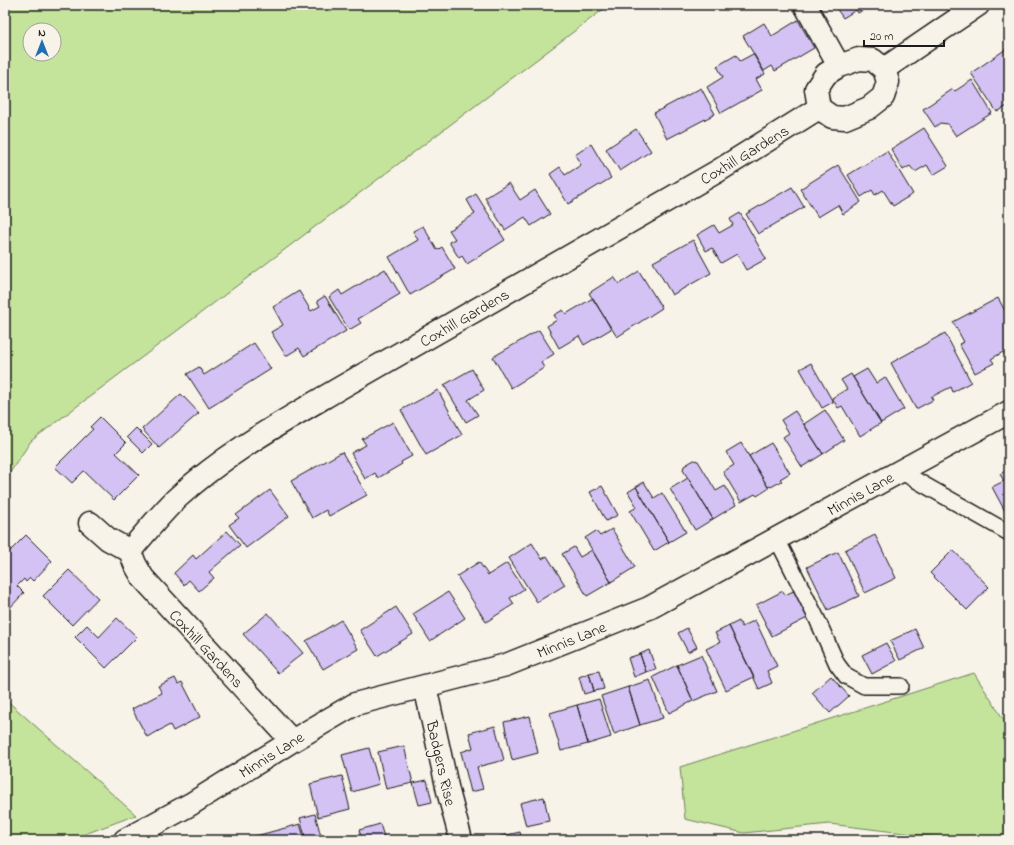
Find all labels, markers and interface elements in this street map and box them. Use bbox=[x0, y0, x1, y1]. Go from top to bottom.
north arrow bbox=[22, 22, 62, 62]
scale bar bbox=[864, 22, 944, 48]
text: N bbox=[38, 25, 46, 41]
text: 20 m bbox=[870, 28, 893, 46]
street label: Coxhill Gardens bbox=[696, 120, 794, 192]
street label: Coxhill Gardens bbox=[416, 283, 514, 354]
street label: Minnis Lane bbox=[823, 466, 899, 523]
street label: Coxhill Gardens bbox=[163, 605, 248, 694]
street label: Minnis Lane bbox=[533, 616, 611, 666]
street label: Badgers Rise bbox=[418, 717, 462, 809]
street label: Minnis Lane bbox=[235, 726, 310, 785]

